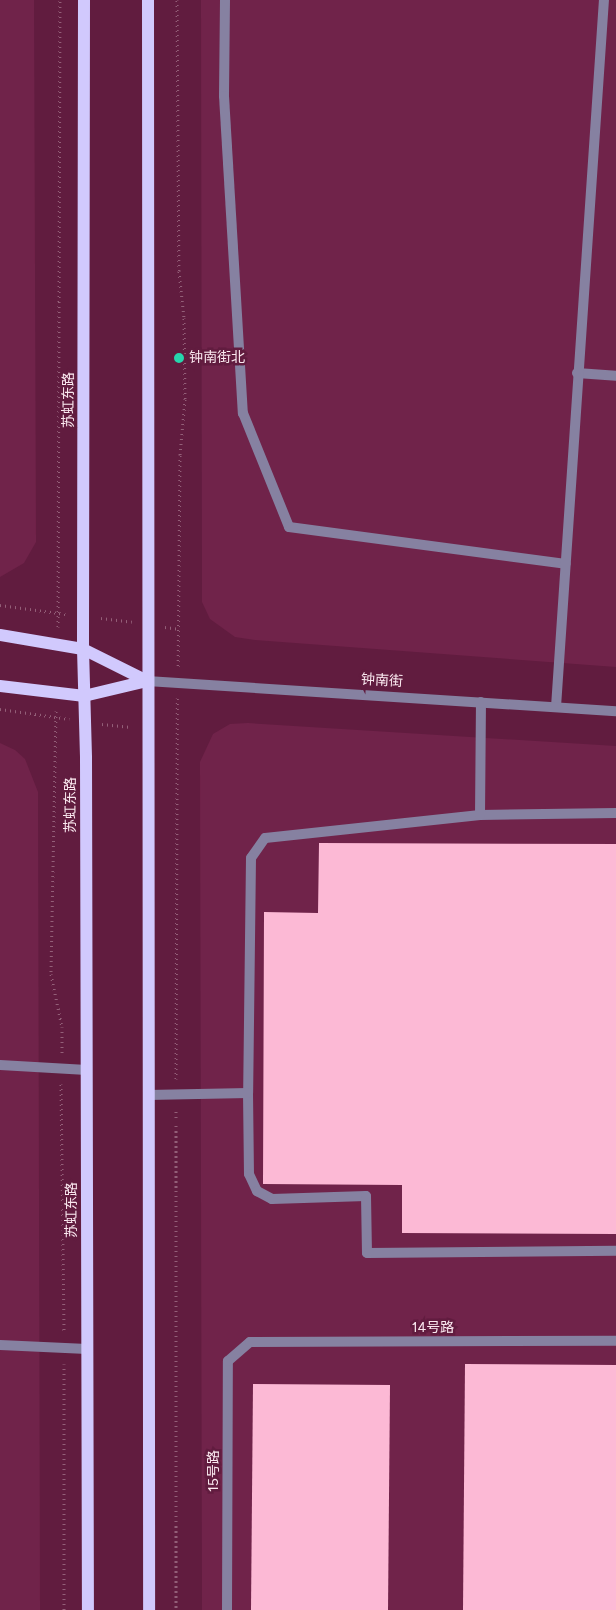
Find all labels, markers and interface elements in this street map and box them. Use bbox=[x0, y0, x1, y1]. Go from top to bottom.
place label: 钟南街北 bbox=[189, 350, 245, 366]
marker: 钟南街北 bbox=[173, 352, 185, 364]
street label: 苏虹东路 bbox=[61, 372, 77, 428]
street label: 钟南街 bbox=[361, 672, 403, 690]
street label: 苏虹东路 bbox=[63, 777, 79, 833]
street label: 苏虹东路 bbox=[64, 1182, 80, 1238]
street label: 14号路 bbox=[412, 1320, 454, 1336]
street label: 15号路 bbox=[206, 1450, 222, 1492]

